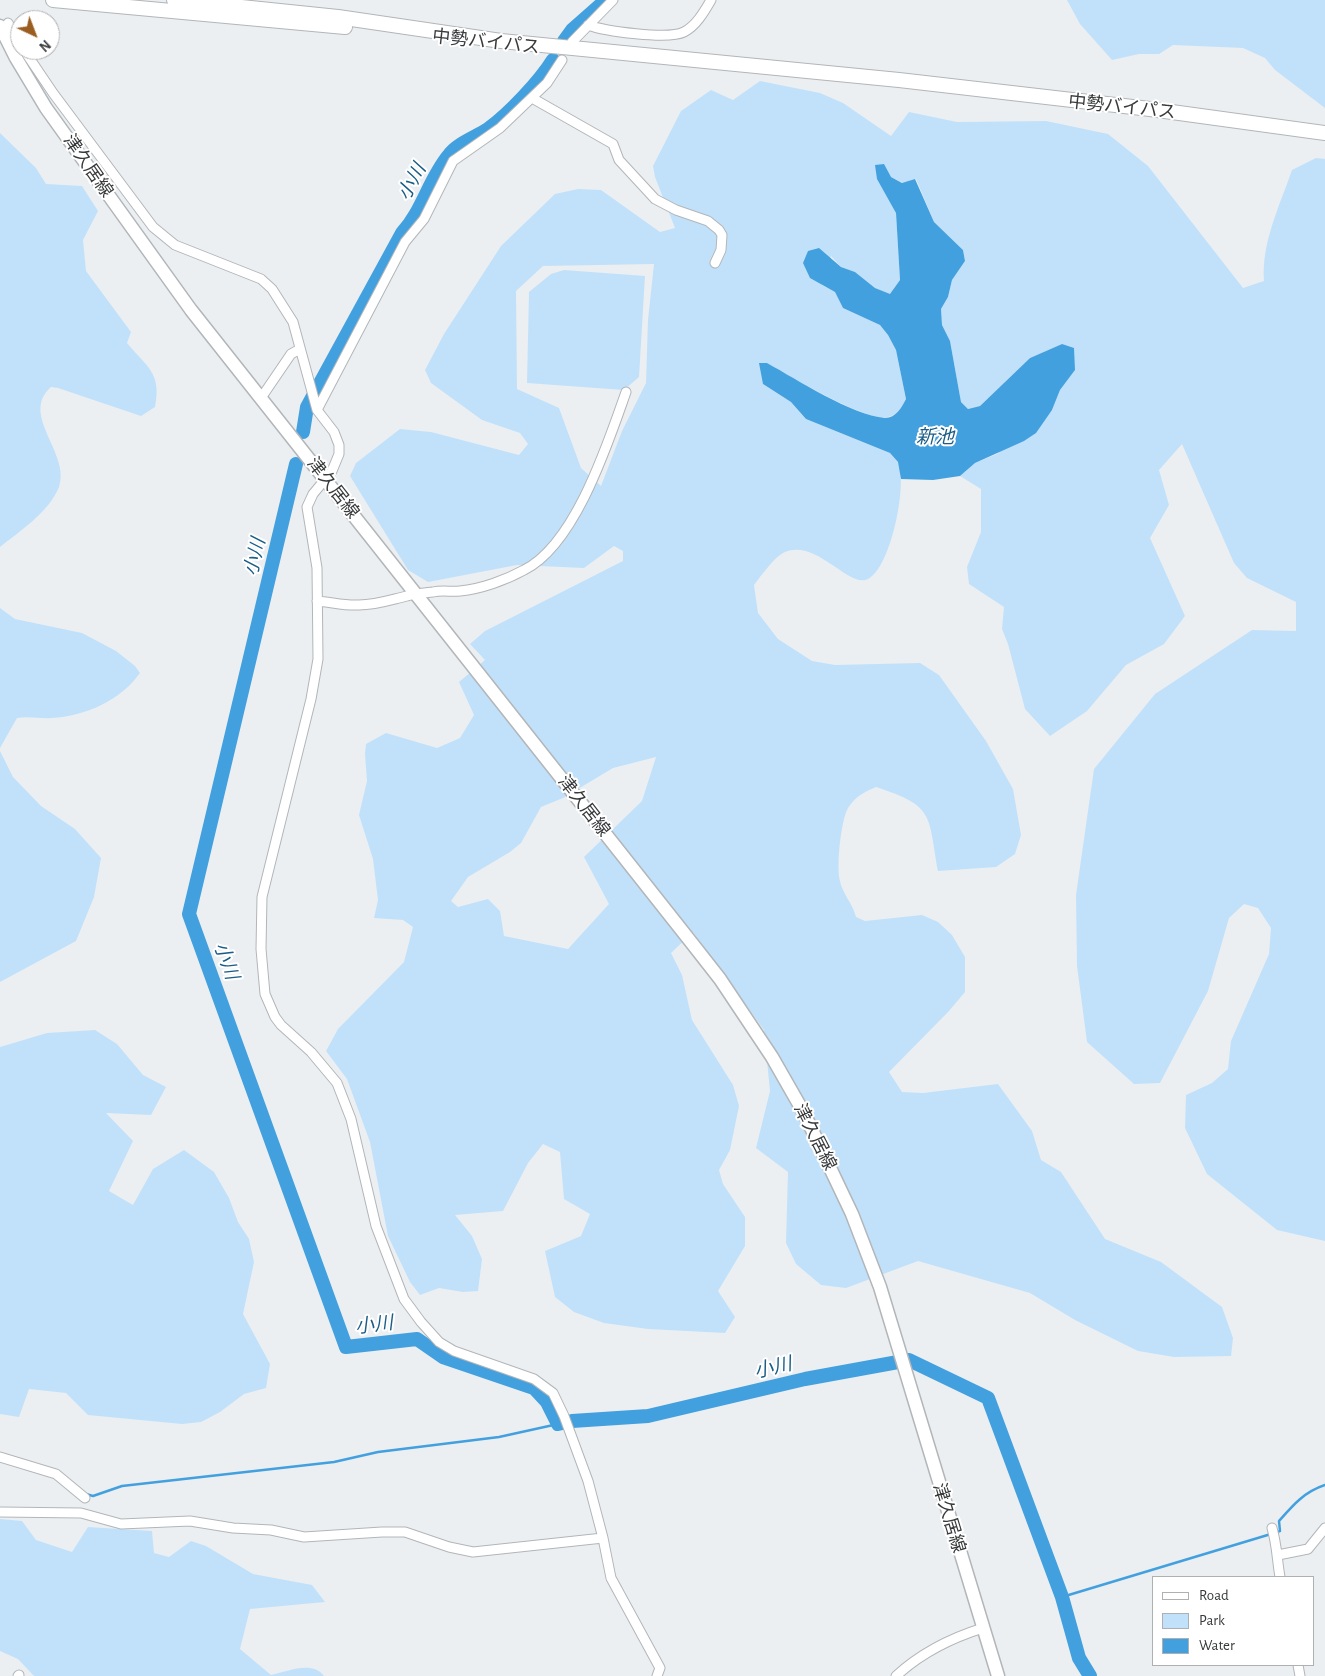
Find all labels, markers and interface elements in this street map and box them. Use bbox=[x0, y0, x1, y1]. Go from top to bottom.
north arrow bbox=[10, 10, 60, 60]
street label: 中勢バイパス bbox=[431, 26, 541, 58]
text: N bbox=[36, 37, 53, 54]
street label: 中勢バイパス bbox=[1067, 91, 1177, 123]
street label: 津久居線 bbox=[59, 130, 117, 202]
water label: 小川 bbox=[393, 160, 431, 204]
water label: 新池 bbox=[916, 426, 954, 448]
street label: 津久居線 bbox=[302, 453, 364, 523]
water label: 小川 bbox=[240, 536, 270, 578]
street label: 津久居線 bbox=[553, 771, 615, 841]
water label: 小川 bbox=[209, 939, 243, 983]
street label: 津久居線 bbox=[789, 1100, 841, 1174]
water label: 小川 bbox=[354, 1311, 394, 1339]
water label: 小川 bbox=[752, 1353, 794, 1383]
street label: 津久居線 bbox=[928, 1480, 970, 1556]
legend bbox=[1152, 1576, 1315, 1666]
text: Road bbox=[1199, 1588, 1229, 1603]
text: Park bbox=[1199, 1613, 1225, 1628]
text: Water bbox=[1199, 1638, 1235, 1653]

